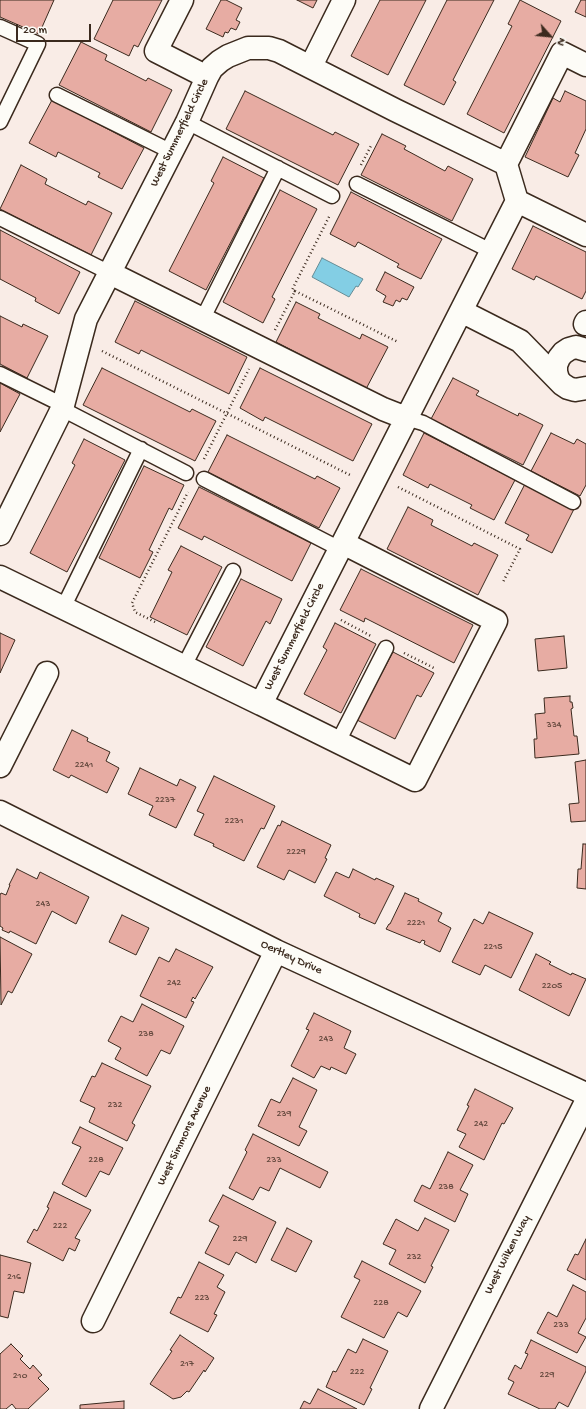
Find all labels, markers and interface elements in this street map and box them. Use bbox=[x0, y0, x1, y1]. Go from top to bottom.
scale bar bbox=[18, 16, 93, 42]
north arrow bbox=[530, 16, 570, 56]
text: 20 m bbox=[23, 24, 47, 38]
text: N bbox=[554, 36, 568, 47]
street label: West Summerfield Circle bbox=[148, 77, 212, 189]
street label: West Summerfield Circle bbox=[262, 581, 328, 693]
house number: 334 bbox=[546, 719, 562, 731]
house number: 2241 bbox=[75, 759, 93, 771]
house number: 2237 bbox=[155, 794, 175, 806]
house number: 2231 bbox=[224, 815, 244, 827]
house number: 2229 bbox=[286, 846, 306, 858]
house number: 243 bbox=[36, 898, 50, 910]
house number: 2221 bbox=[407, 917, 425, 929]
street label: Oertley Drive bbox=[258, 937, 324, 979]
house number: 2215 bbox=[483, 941, 503, 953]
house number: 242 bbox=[167, 977, 181, 989]
house number: 2205 bbox=[542, 980, 562, 992]
house number: 238 bbox=[138, 1028, 154, 1040]
house number: 243 bbox=[319, 1033, 333, 1045]
street label: West Simmons Avenue bbox=[155, 1084, 215, 1188]
house number: 232 bbox=[108, 1099, 122, 1111]
house number: 239 bbox=[276, 1108, 292, 1120]
house number: 242 bbox=[474, 1118, 488, 1130]
house number: 228 bbox=[88, 1154, 104, 1166]
house number: 233 bbox=[266, 1154, 282, 1166]
house number: 238 bbox=[438, 1181, 454, 1193]
street label: West Wilken Way bbox=[482, 1213, 534, 1297]
house number: 222 bbox=[53, 1220, 67, 1232]
house number: 229 bbox=[233, 1233, 247, 1245]
house number: 232 bbox=[407, 1251, 421, 1263]
house number: 216 bbox=[7, 1271, 21, 1283]
house number: 223 bbox=[195, 1292, 209, 1304]
house number: 228 bbox=[373, 1297, 389, 1309]
house number: 233 bbox=[553, 1319, 569, 1331]
house number: 217 bbox=[180, 1358, 194, 1370]
house number: 222 bbox=[350, 1366, 364, 1378]
house number: 229 bbox=[540, 1369, 554, 1381]
house number: 210 bbox=[13, 1370, 27, 1382]

